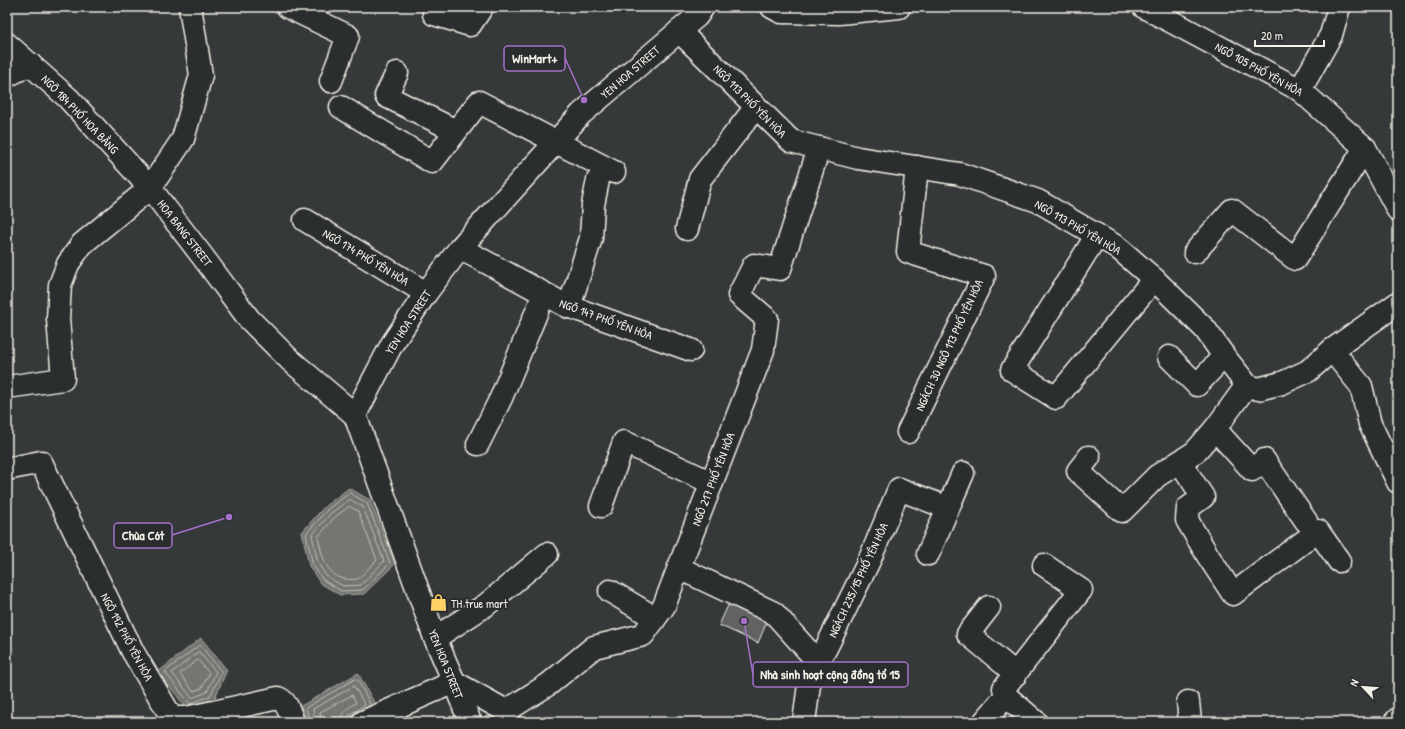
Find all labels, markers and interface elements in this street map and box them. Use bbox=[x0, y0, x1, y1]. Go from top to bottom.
scale bar bbox=[1255, 22, 1324, 48]
text: 20 m bbox=[1261, 27, 1283, 44]
street label: NGÕ 105 PHỐ YÊN HÒA bbox=[1212, 38, 1306, 100]
street label: YEN HOA STREET bbox=[597, 41, 664, 103]
callout: WinMart+ bbox=[504, 46, 565, 71]
text: WinMart+ bbox=[512, 49, 558, 67]
street label: NGÕ 113 PHỐ YÊN HÒA bbox=[710, 61, 790, 141]
street label: NGÕ 184 PHỐ HOA BẰNG bbox=[38, 71, 122, 158]
street label: NGÕ 113 PHỐ YÊN HÒA bbox=[1032, 195, 1124, 259]
street label: HOA BANG STREET bbox=[154, 196, 217, 270]
street label: NGÕ 174 PHỐ YÊN HÒA bbox=[320, 225, 412, 290]
street label: NGÁCH 30 NGÕ 113 PHỐ YÊN HÒA bbox=[911, 276, 987, 414]
street label: YEN HOA STREET bbox=[381, 286, 435, 357]
street label: NGÕ 147 PHỐ YÊN HÒA bbox=[557, 294, 655, 344]
street label: NGÕ 217 PHỐ YÊN HÒA bbox=[687, 430, 739, 528]
street label: NGÁCH 235/15 PHỐ YÊN HÒA bbox=[824, 520, 892, 640]
callout: Chùa Cót bbox=[114, 523, 172, 548]
text: Chùa Cót bbox=[122, 526, 165, 544]
street label: NGÕ 192 PHỐ YÊN HÒA bbox=[97, 590, 157, 684]
shop icon: TH true mart bbox=[428, 593, 448, 613]
place label: TH true mart bbox=[451, 595, 509, 612]
street label: YEN HOA STREET bbox=[424, 627, 468, 702]
callout: Nhà sinh hoạt cộng đồng tổ 15 bbox=[753, 662, 908, 687]
text: Nhà sinh hoạt cộng đồng tổ 15 bbox=[760, 665, 900, 684]
north arrow bbox=[1343, 667, 1383, 707]
text: N bbox=[1346, 677, 1362, 688]

